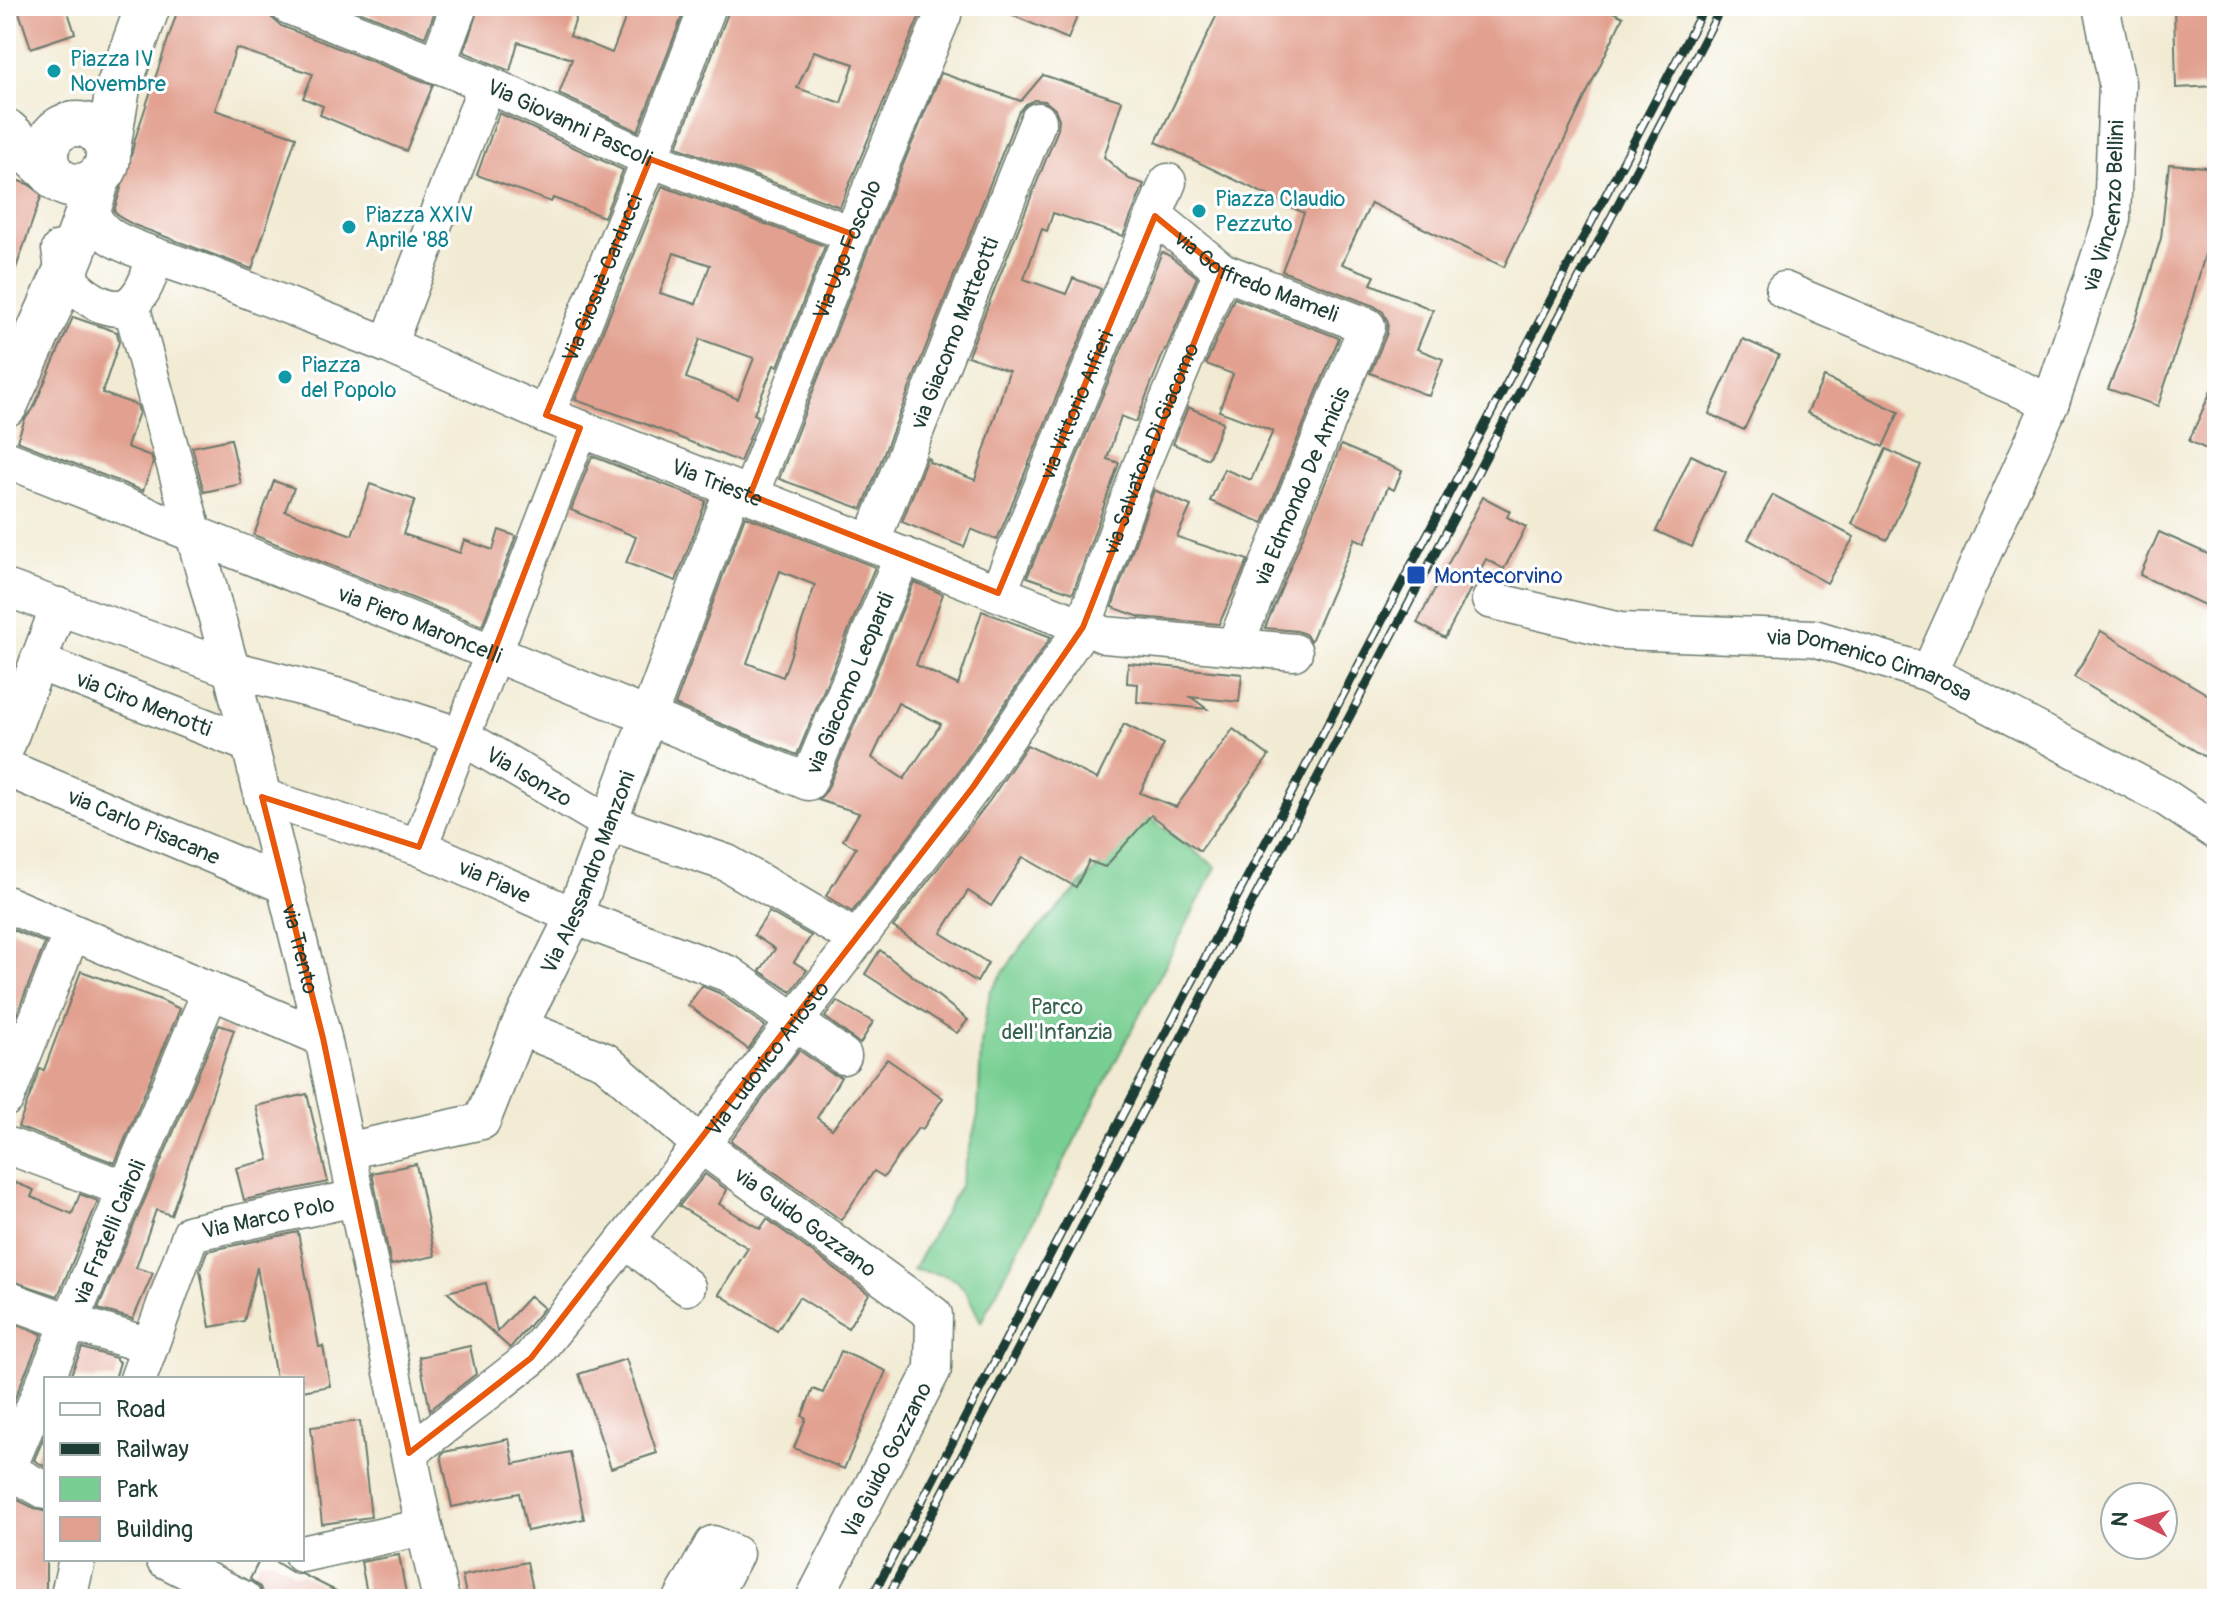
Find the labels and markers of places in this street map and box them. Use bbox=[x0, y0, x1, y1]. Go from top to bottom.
place label: Piazza IV Novembre bbox=[70, 45, 166, 98]
marker: Piazza IV Novembre bbox=[45, 62, 63, 80]
place label: Piazza Claudio Pezzuto bbox=[1215, 185, 1346, 238]
place label: Piazza XXIV Aprile '88 bbox=[365, 201, 474, 254]
marker: Piazza Claudio Pezzuto bbox=[1190, 202, 1208, 220]
marker: Piazza XXIV Aprile '88 bbox=[340, 218, 358, 236]
place label: Piazza del Popolo bbox=[301, 351, 396, 404]
marker: Piazza del Popolo bbox=[276, 368, 294, 386]
place label: Montecorvino bbox=[1434, 562, 1563, 590]
marker: Montecorvino bbox=[1405, 564, 1427, 586]

